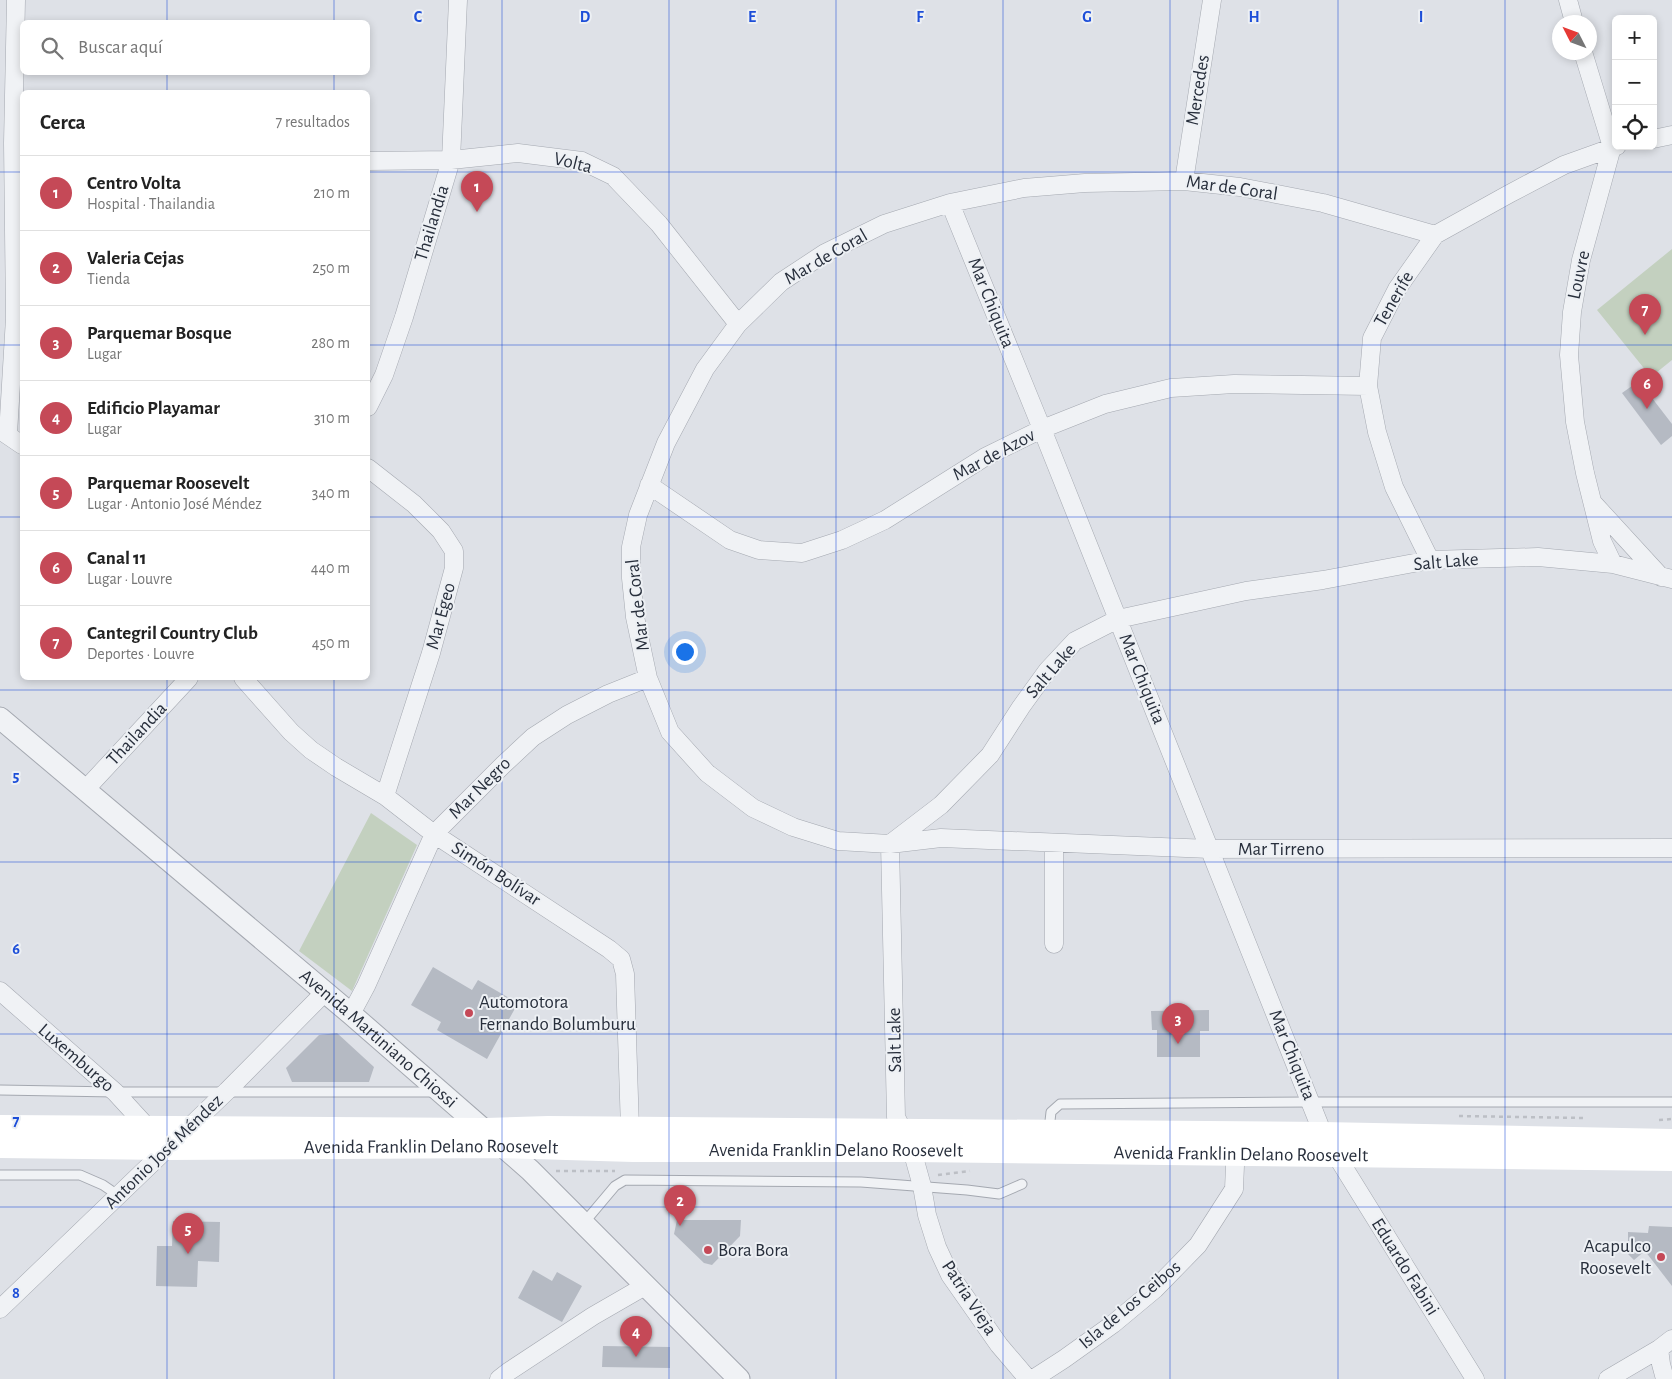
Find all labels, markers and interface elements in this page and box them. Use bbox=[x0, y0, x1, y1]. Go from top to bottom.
text: C bbox=[414, 9, 423, 25]
text: D bbox=[580, 9, 591, 25]
text: E bbox=[748, 9, 756, 25]
text: F bbox=[916, 9, 924, 25]
text: G bbox=[1082, 9, 1092, 25]
text: H bbox=[1248, 9, 1260, 25]
text: I bbox=[1419, 9, 1423, 25]
north arrow bbox=[1552, 15, 1597, 60]
map controls bbox=[1612, 15, 1657, 150]
button: + bbox=[1612, 15, 1657, 60]
search box bbox=[20, 20, 370, 75]
icon: search bbox=[38, 34, 66, 62]
text: Buscar aquí bbox=[78, 38, 163, 57]
street label: Mercedes bbox=[1183, 53, 1213, 127]
button: − bbox=[1612, 60, 1657, 105]
button: locate bbox=[1612, 105, 1657, 150]
text: Cerca bbox=[40, 112, 86, 133]
text: 7 resultados bbox=[276, 114, 350, 130]
street label: Volta bbox=[552, 149, 594, 177]
pin: 1 bbox=[461, 171, 493, 212]
street label: Mar de Coral bbox=[1185, 172, 1279, 204]
text: Centro Volta bbox=[87, 174, 181, 193]
street label: Thailandia bbox=[411, 182, 453, 263]
text: 1 bbox=[53, 185, 59, 201]
text: 210 m bbox=[313, 185, 350, 201]
text: Hospital · Thailandia bbox=[87, 196, 215, 212]
street label: Mar de Coral bbox=[781, 226, 871, 288]
text: Valeria Cejas bbox=[87, 249, 184, 268]
street label: Louvre bbox=[1565, 249, 1593, 301]
street label: Mar Chiquita bbox=[964, 255, 1018, 351]
text: 2 bbox=[52, 260, 60, 276]
text: 250 m bbox=[312, 260, 350, 276]
street label: Tenerife bbox=[1371, 268, 1417, 330]
text: Tienda bbox=[87, 271, 130, 287]
pin: 7 bbox=[1629, 294, 1661, 335]
text: Parquemar Bosque bbox=[87, 324, 232, 343]
text: 3 bbox=[53, 335, 59, 351]
text: 280 m bbox=[311, 335, 350, 351]
text: Lugar bbox=[87, 346, 122, 362]
pin: 6 bbox=[1631, 368, 1663, 409]
text: Edificio Playamar bbox=[87, 399, 220, 418]
text: 4 bbox=[52, 410, 60, 426]
text: 310 m bbox=[314, 410, 350, 426]
text: Lugar bbox=[87, 421, 122, 437]
street label: Mar de Azov bbox=[950, 425, 1038, 485]
text: Parquemar Roosevelt bbox=[87, 474, 249, 493]
text: 5 bbox=[53, 485, 59, 501]
text: 340 m bbox=[312, 485, 350, 501]
text: Lugar · Antonio José Méndez bbox=[87, 496, 262, 512]
text: Canal 11 bbox=[87, 549, 147, 568]
street label: Salt Lake bbox=[1413, 550, 1479, 574]
street label: Mar de Coral bbox=[623, 558, 653, 652]
text: 6 bbox=[52, 560, 60, 576]
text: 440 m bbox=[311, 560, 350, 576]
text: Lugar · Louvre bbox=[87, 571, 172, 587]
street label: Mar Egeo bbox=[423, 581, 459, 651]
text: Cantegril Country Club bbox=[87, 624, 258, 643]
street label: Mar Chiquita bbox=[1115, 631, 1169, 727]
text: 7 bbox=[53, 635, 59, 651]
text: 450 m bbox=[312, 635, 350, 651]
your location bbox=[672, 639, 698, 665]
street label: Salt Lake bbox=[1022, 640, 1080, 702]
text: Deportes · Louvre bbox=[87, 646, 194, 662]
street label: Thailandia bbox=[103, 699, 171, 769]
street label: Mar Negro bbox=[446, 754, 514, 822]
text: 5 bbox=[13, 768, 20, 784]
street label: Simón Bolívar bbox=[448, 838, 544, 910]
street label: Mar Tirreno bbox=[1238, 840, 1324, 859]
text: 6 bbox=[12, 941, 20, 957]
street label: Avenida Martiniano Chiossi bbox=[296, 966, 461, 1112]
place label: Automotora Fernando Bolumburu bbox=[479, 993, 636, 1034]
pin: 3 bbox=[1162, 1003, 1194, 1044]
marker: Automotora Fernando Bolumburu bbox=[463, 1007, 475, 1019]
street label: Salt Lake bbox=[885, 1007, 905, 1073]
street label: Mar Chiquita bbox=[1265, 1007, 1319, 1103]
street label: Luxemburgo bbox=[34, 1020, 118, 1096]
street label: Antonio José Méndez bbox=[101, 1091, 227, 1213]
text: 7 bbox=[13, 1113, 20, 1129]
street label: Avenida Franklin Delano Roosevelt bbox=[304, 1136, 559, 1157]
street label: Avenida Franklin Delano Roosevelt bbox=[709, 1140, 963, 1160]
street label: Avenida Franklin Delano Roosevelt bbox=[1114, 1143, 1368, 1165]
pin: 2 bbox=[664, 1185, 696, 1226]
pin: 5 bbox=[172, 1213, 204, 1254]
street label: Eduardo Fabini bbox=[1368, 1215, 1442, 1319]
place label: Acapulco Roosevelt bbox=[1579, 1237, 1651, 1278]
place label: Bora Bora bbox=[718, 1241, 789, 1260]
marker: Bora Bora bbox=[702, 1244, 714, 1256]
marker: Acapulco Roosevelt bbox=[1655, 1251, 1667, 1263]
street label: Patria Vieja bbox=[938, 1257, 1000, 1339]
street label: Isla de Los Ceibos bbox=[1076, 1257, 1184, 1353]
text: 8 bbox=[12, 1285, 20, 1301]
pin: 4 bbox=[620, 1316, 652, 1357]

